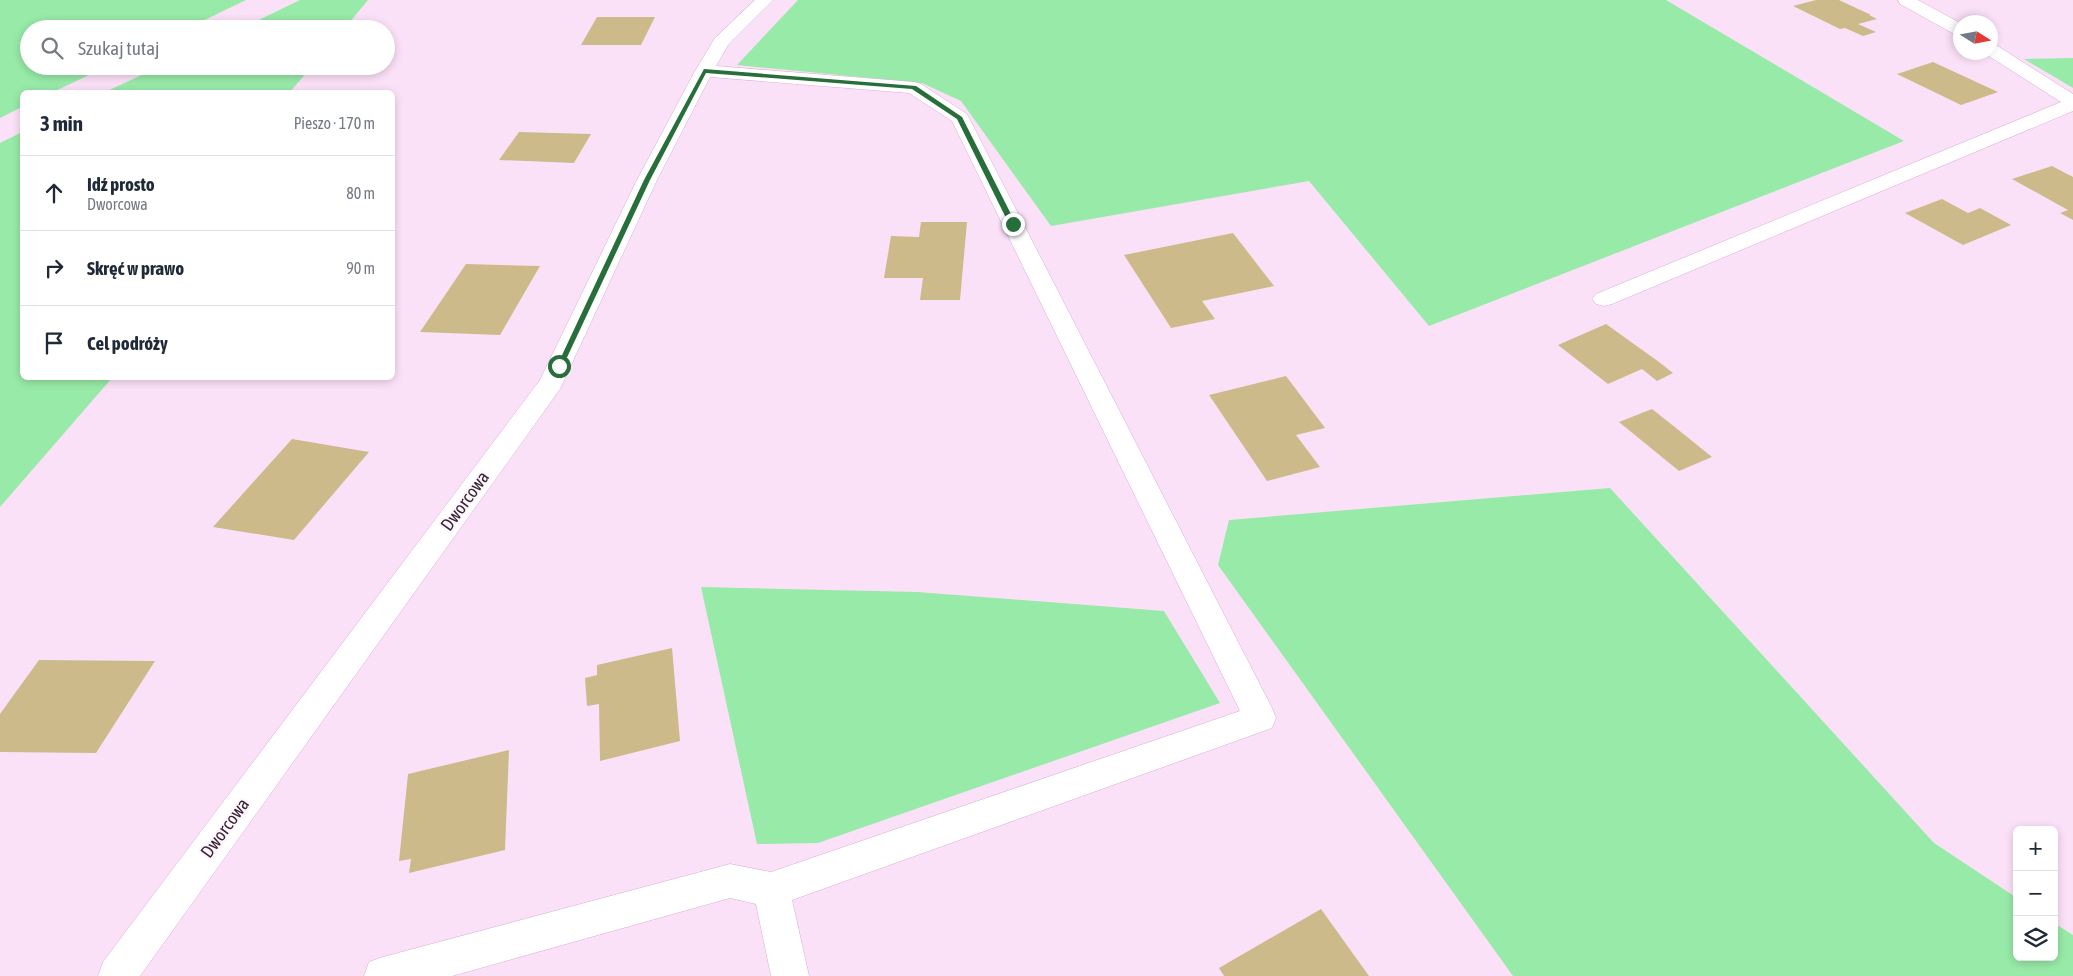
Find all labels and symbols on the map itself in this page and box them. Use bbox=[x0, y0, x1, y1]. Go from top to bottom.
north arrow bbox=[1953, 15, 1998, 60]
route end bbox=[1002, 213, 1025, 236]
route start bbox=[548, 355, 571, 378]
street label: Dworcowa bbox=[436, 467, 493, 535]
street label: Dworcowa bbox=[196, 794, 253, 862]

